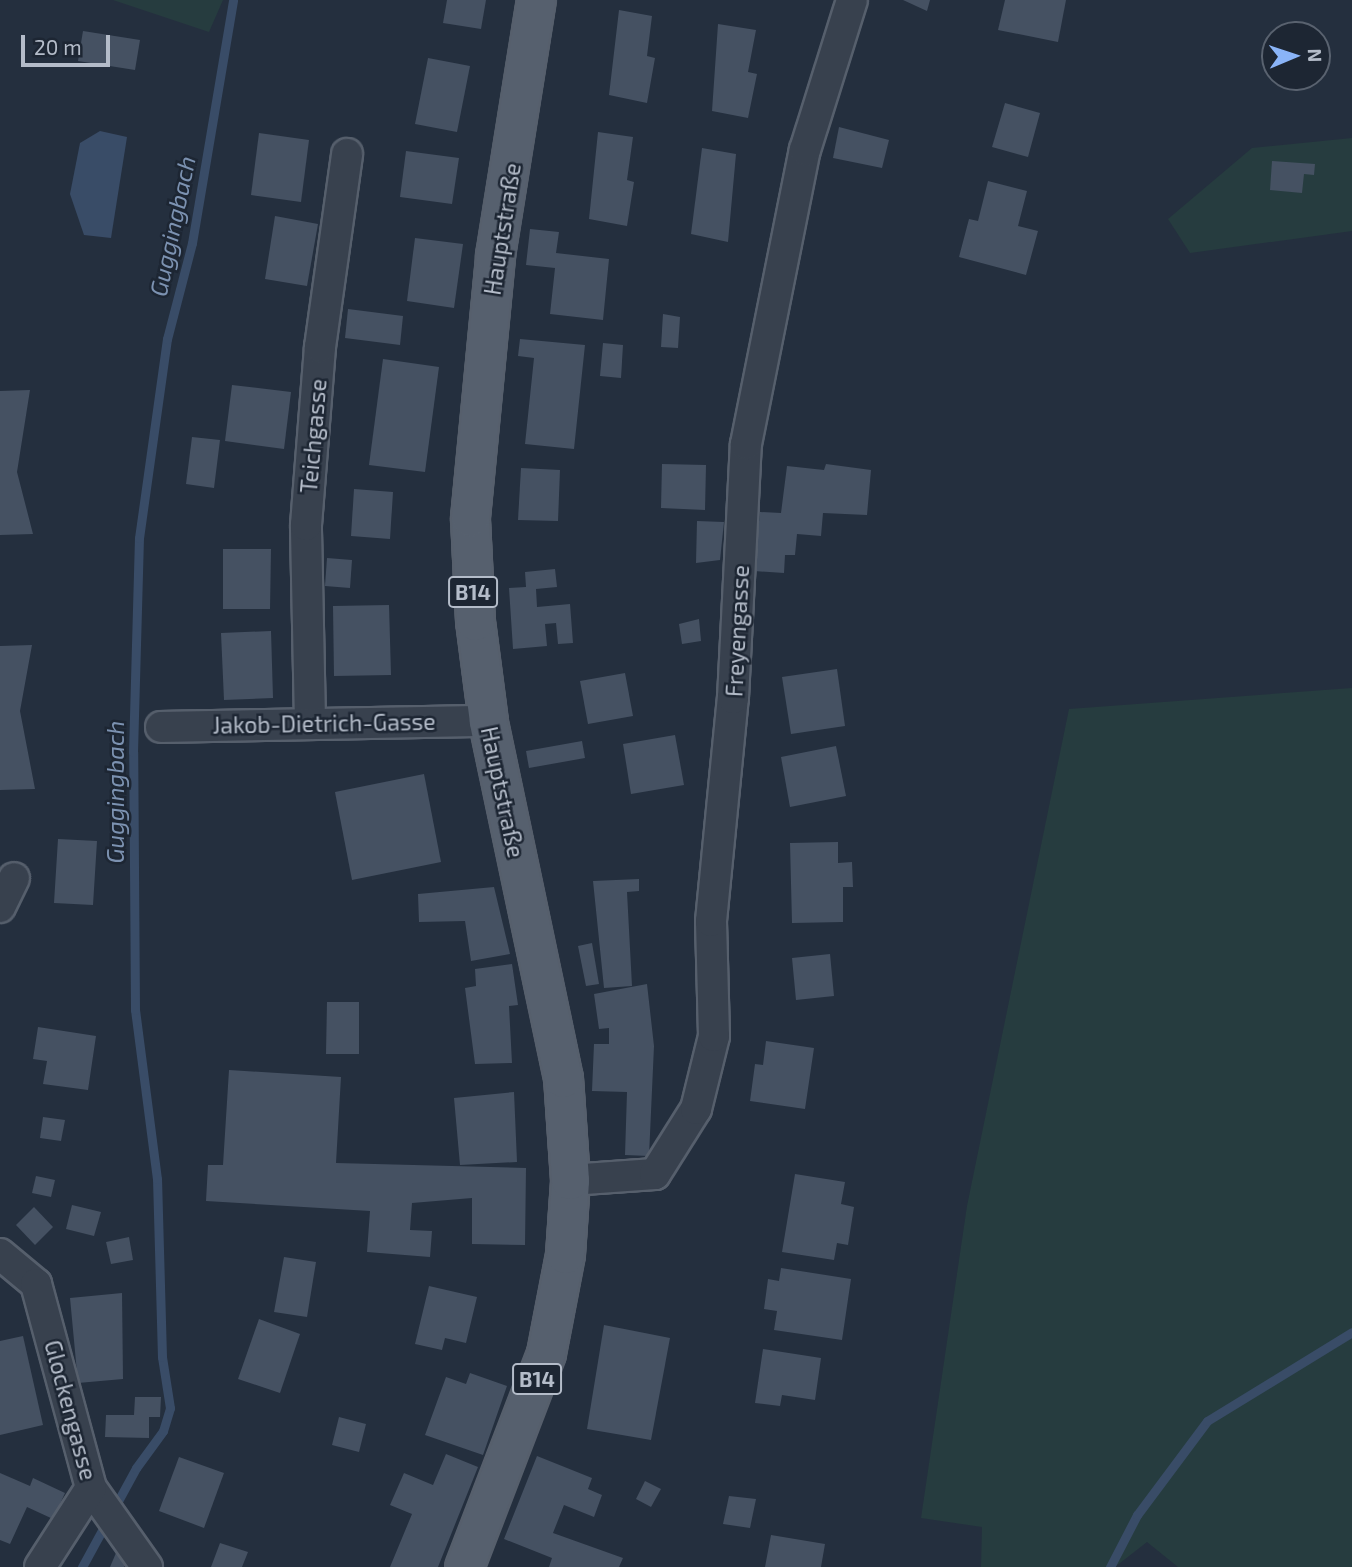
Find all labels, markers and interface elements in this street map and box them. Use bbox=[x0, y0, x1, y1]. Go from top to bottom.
scale bar bbox=[24, 21, 114, 65]
north arrow bbox=[1261, 21, 1331, 91]
text: 20 m bbox=[34, 34, 82, 59]
text: N bbox=[1304, 48, 1327, 63]
water label: Guggingbach bbox=[143, 153, 201, 299]
street label: Hauptstraße bbox=[478, 161, 526, 297]
street label: Teichgasse bbox=[294, 378, 332, 494]
street label: Freyengasse bbox=[720, 564, 754, 698]
road number: B14 bbox=[447, 574, 499, 610]
street label: Jakob-Dietrich-Gasse bbox=[212, 707, 436, 739]
water label: Guggingbach bbox=[101, 721, 129, 863]
street label: Hauptstraße bbox=[476, 724, 530, 860]
street label: Glockengasse bbox=[39, 1337, 103, 1483]
road number: B14 bbox=[511, 1362, 563, 1396]

